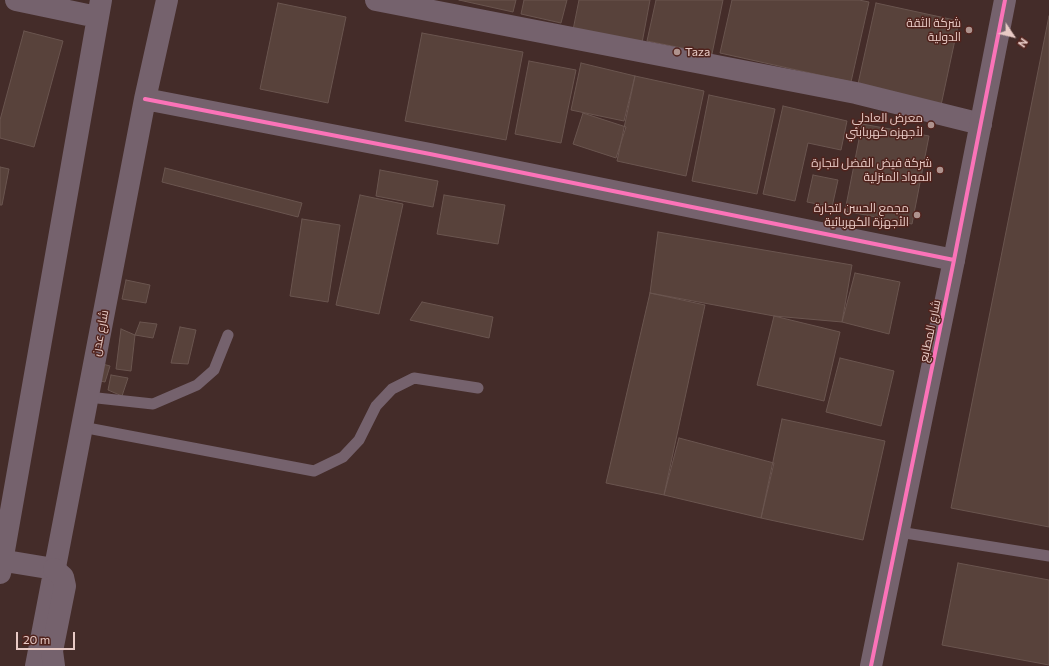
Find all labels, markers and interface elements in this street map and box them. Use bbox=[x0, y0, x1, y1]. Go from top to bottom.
place label: شركة الثقة الدولية bbox=[906, 16, 961, 44]
north arrow bbox=[993, 16, 1033, 56]
marker: شركة الثقة الدولية bbox=[964, 25, 974, 35]
text: N bbox=[1016, 36, 1031, 50]
place label: Taza bbox=[685, 45, 710, 59]
marker: Taza bbox=[672, 47, 682, 57]
place label: معرض العادلي لأجهزه كهربابئي bbox=[845, 111, 923, 139]
marker: معرض العادلي لأجهزه كهربابئي bbox=[926, 120, 936, 130]
place label: شركة فيض الفضل لتجارة المواد المنزلية bbox=[811, 156, 932, 184]
marker: شركة فيض الفضل لتجارة المواد المنزلية bbox=[935, 165, 945, 175]
place label: مجمع الحسن لتجارة الأجهزة الكهربائية bbox=[814, 201, 909, 229]
marker: مجمع الحسن لتجارة الأجهزة الكهربائية bbox=[912, 210, 922, 220]
street label: شارع المطابع bbox=[916, 298, 944, 364]
street label: شارع عدن bbox=[88, 309, 112, 357]
scale bar bbox=[18, 624, 77, 650]
text: 20 m bbox=[23, 632, 50, 646]

